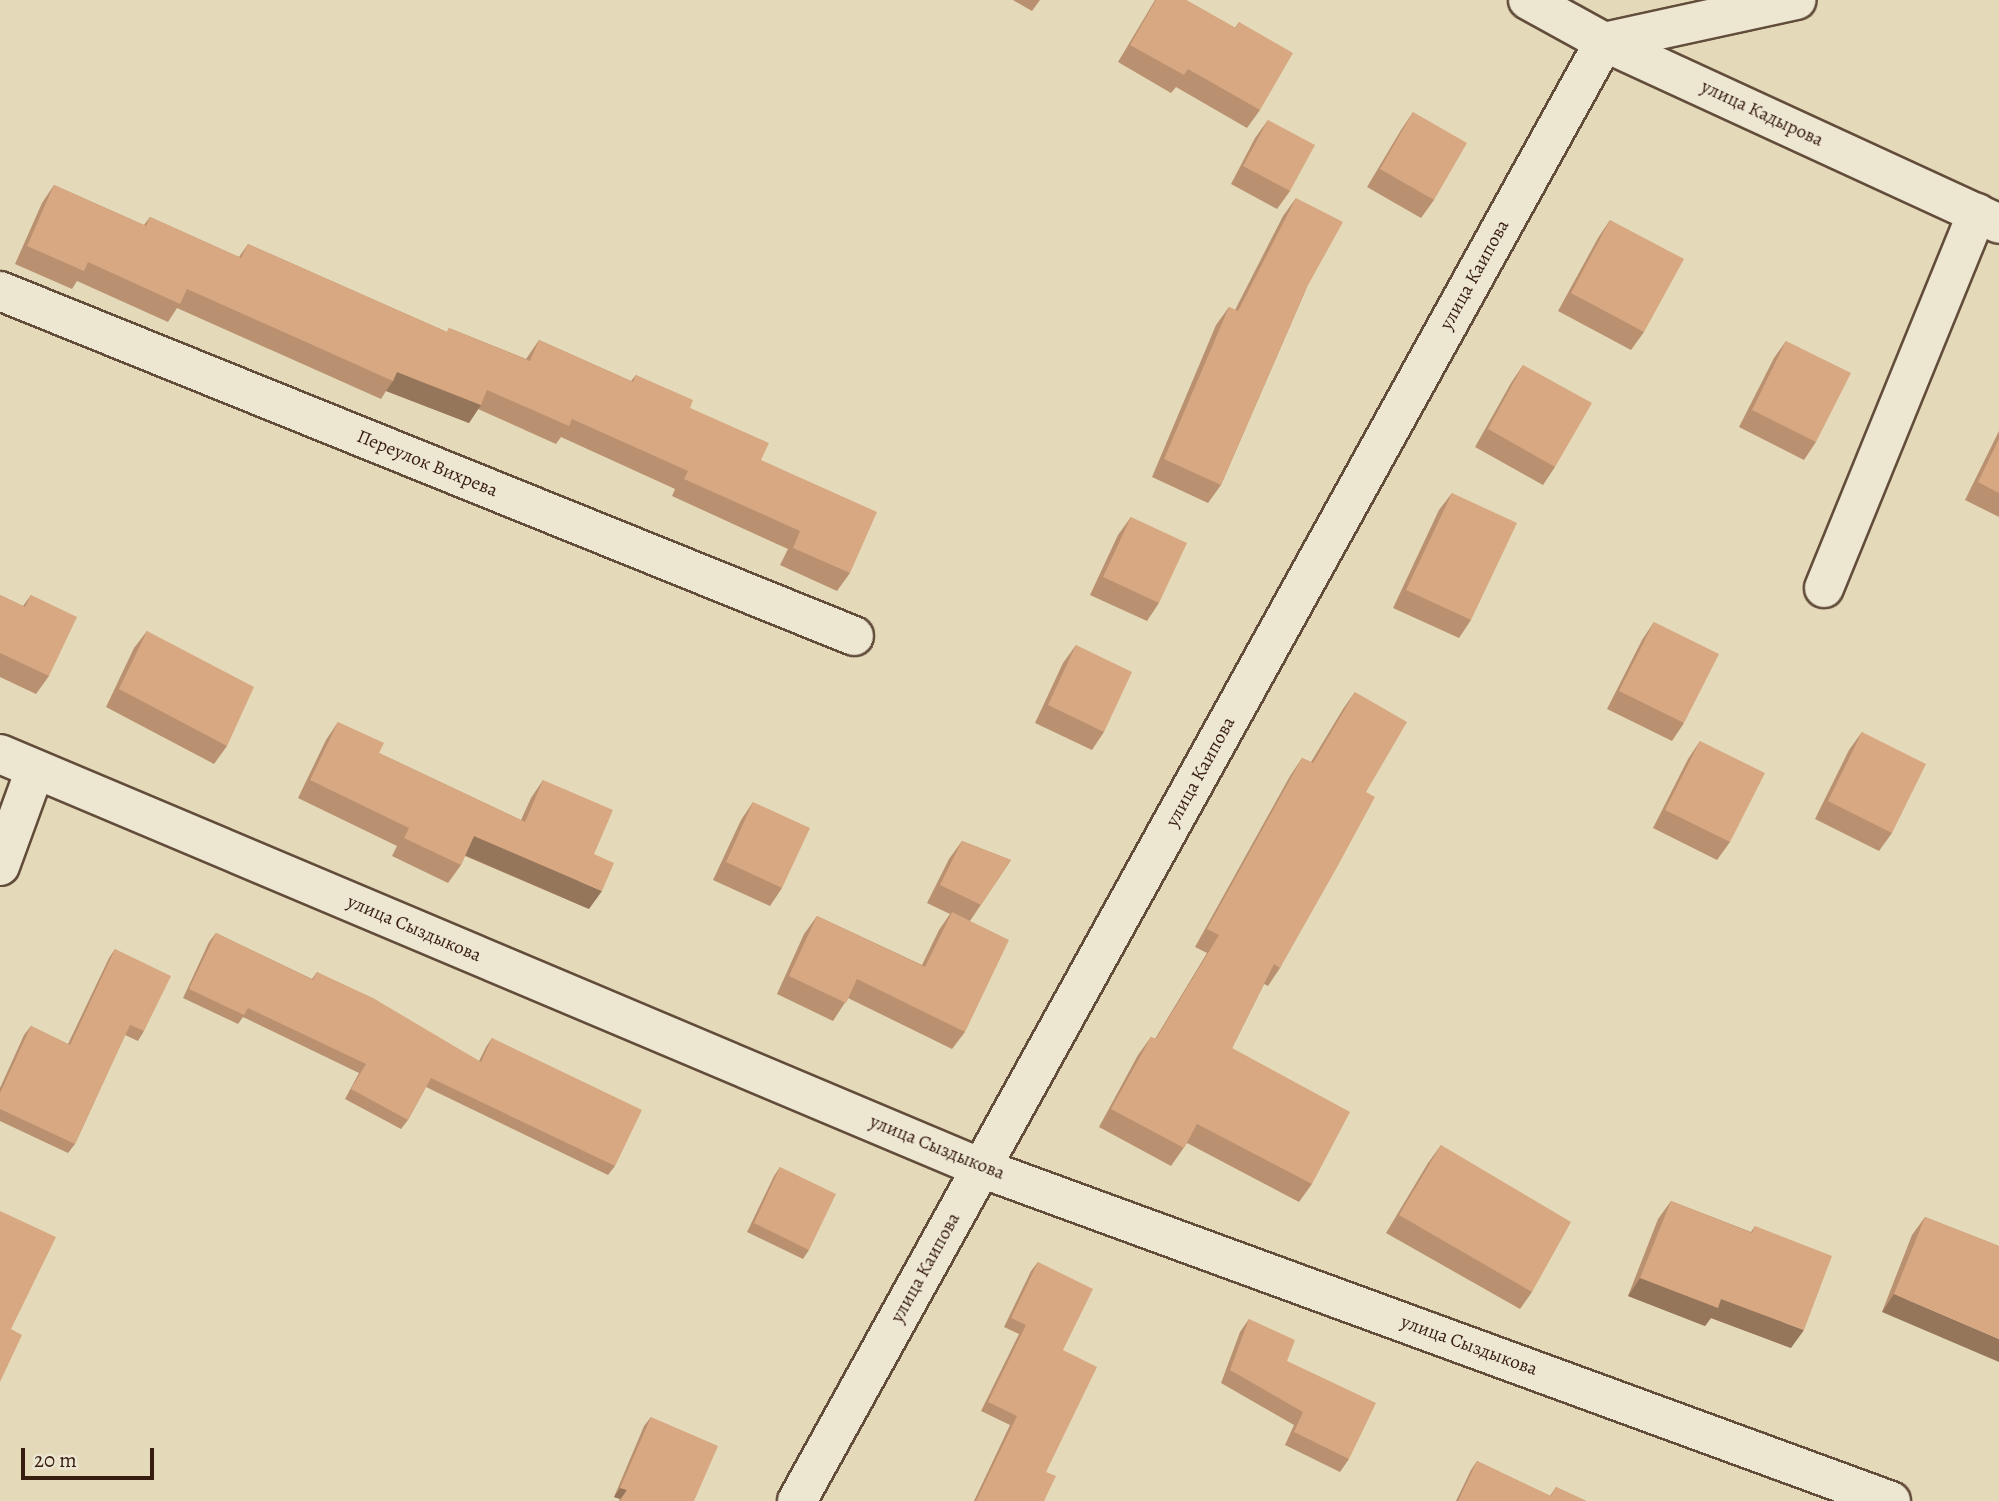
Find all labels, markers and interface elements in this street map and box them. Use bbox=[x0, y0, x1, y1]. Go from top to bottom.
street label: улица Кадырова bbox=[1697, 76, 1827, 152]
street label: улица Каипова bbox=[1435, 216, 1515, 334]
street label: Переулок Вихрева bbox=[353, 425, 501, 503]
street label: улица Каипова bbox=[1161, 713, 1241, 831]
street label: улица Сыздыкова bbox=[344, 890, 484, 968]
street label: улица Сыздыкова bbox=[866, 1111, 1008, 1185]
street label: улица Каипова bbox=[886, 1209, 966, 1327]
street label: улица Сыздыкова bbox=[1398, 1311, 1540, 1381]
scale bar bbox=[24, 1434, 158, 1478]
text: 20 m bbox=[34, 1446, 77, 1474]

